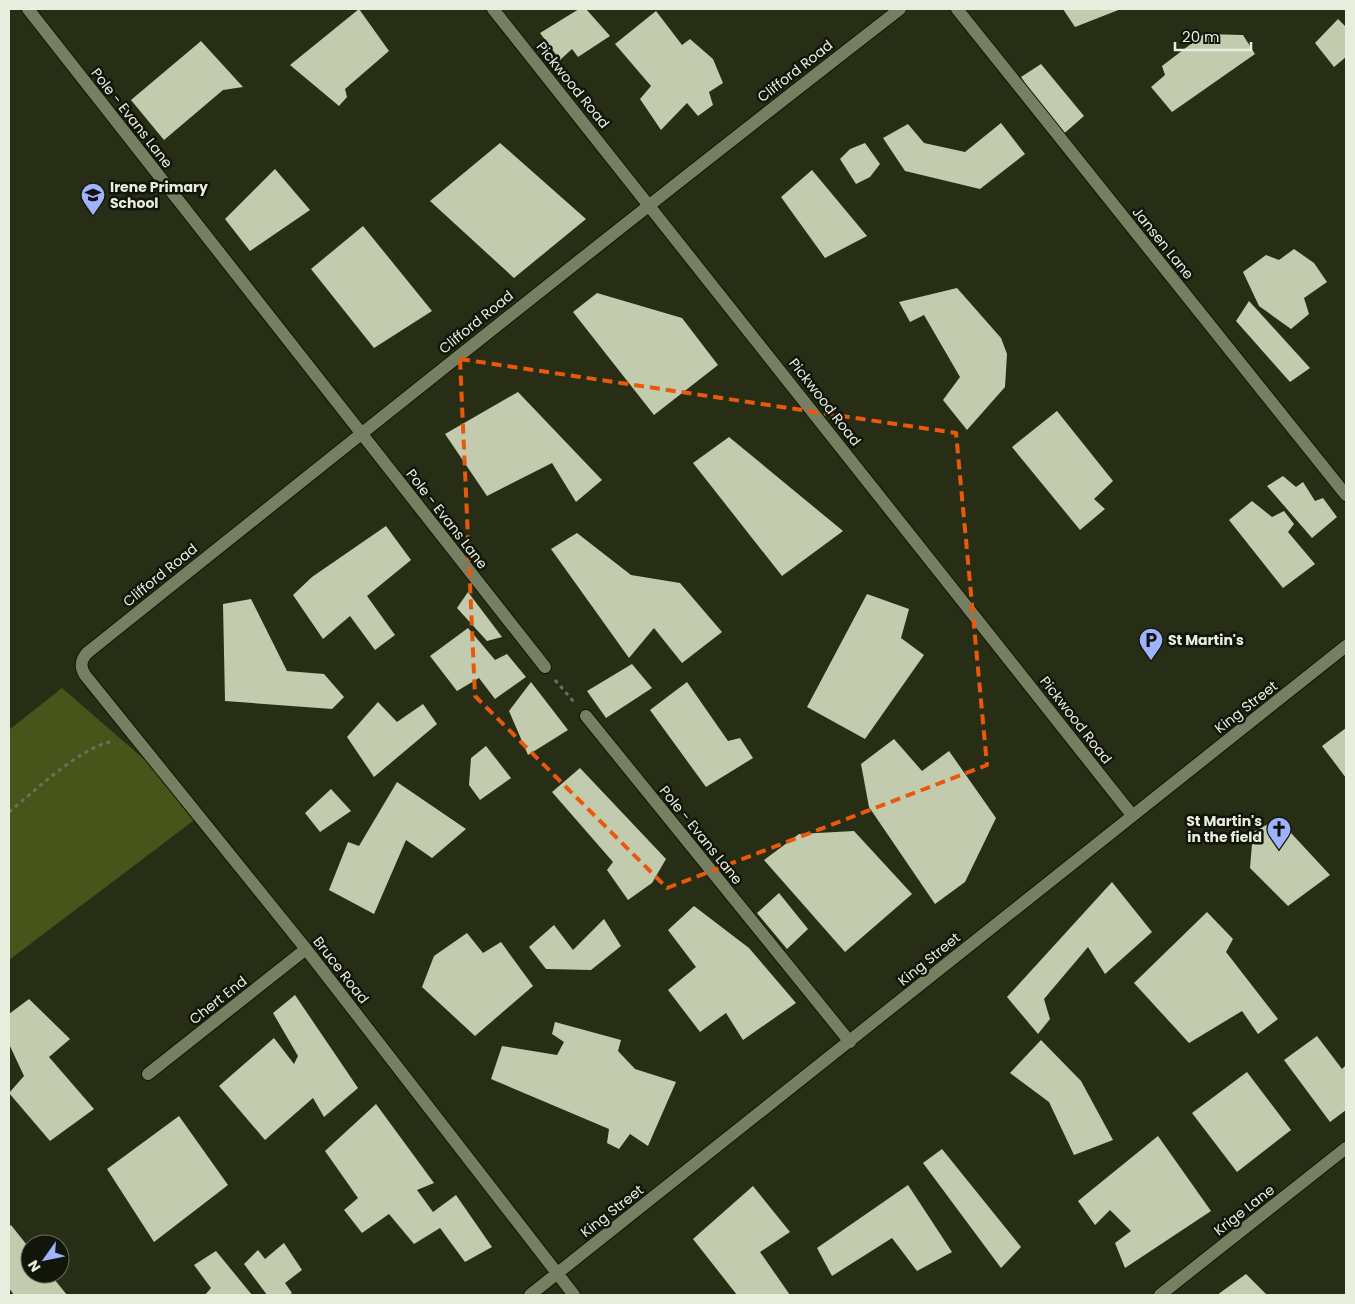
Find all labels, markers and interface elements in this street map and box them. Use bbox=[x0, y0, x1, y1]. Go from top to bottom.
scale bar bbox=[1175, 20, 1251, 52]
text: 20 m bbox=[1182, 26, 1220, 47]
street label: Clifford Road bbox=[753, 35, 837, 107]
street label: Pickwood Road bbox=[532, 37, 614, 133]
street label: Pole - Evans Lane bbox=[87, 64, 178, 172]
place label: Irene Primary School bbox=[110, 177, 208, 213]
school or university icon: Irene Primary School bbox=[80, 182, 106, 216]
street label: Jansen Lane bbox=[1128, 203, 1199, 284]
street label: Clifford Road bbox=[434, 286, 518, 358]
street label: Pickwood Road bbox=[784, 354, 866, 450]
street label: Pole - Evans Lane bbox=[402, 465, 493, 573]
street label: Clifford Road bbox=[118, 539, 202, 611]
parking icon: St Martin's bbox=[1138, 627, 1164, 661]
place label: St Martin's bbox=[1168, 630, 1244, 650]
street label: Pickwood Road bbox=[1035, 672, 1117, 768]
street label: King Street bbox=[1210, 676, 1282, 738]
street label: Pole - Evans Lane bbox=[655, 781, 747, 889]
place label: St Martin's in the field bbox=[1186, 811, 1262, 847]
church icon: St Martin's in the field bbox=[1266, 816, 1292, 850]
street label: King Street bbox=[894, 928, 964, 990]
street label: Bruce Road bbox=[308, 932, 374, 1008]
street label: Chert End bbox=[185, 971, 251, 1029]
street label: King Street bbox=[576, 1180, 648, 1242]
street label: Krige Lane bbox=[1209, 1180, 1279, 1240]
north arrow bbox=[20, 1234, 70, 1284]
text: N bbox=[23, 1256, 45, 1276]

